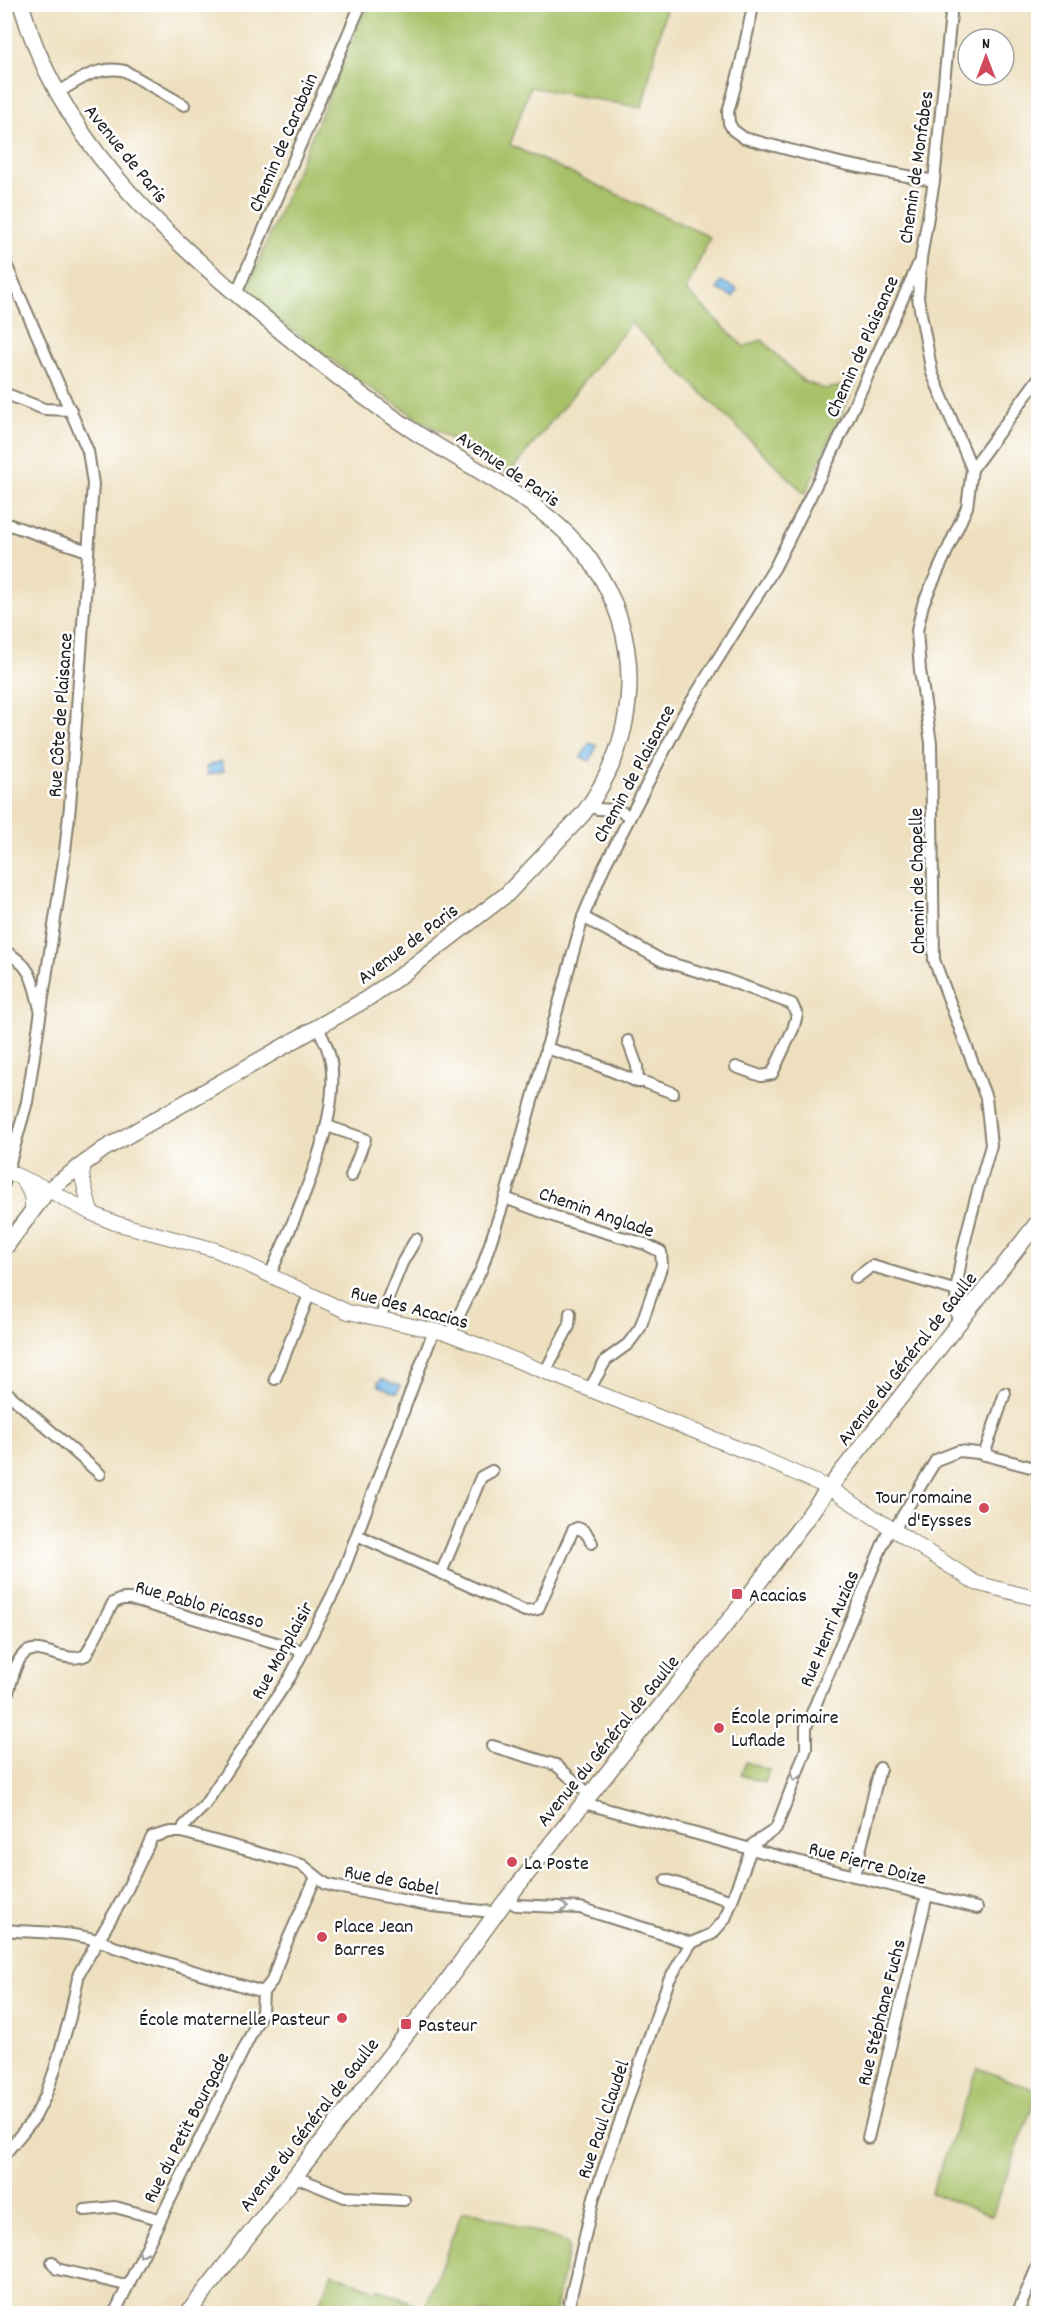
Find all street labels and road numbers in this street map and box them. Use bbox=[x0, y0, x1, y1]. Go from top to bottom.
street label: Chemin de Carabain bbox=[243, 69, 327, 217]
street label: Chemin de Monfabes bbox=[893, 89, 943, 246]
street label: Avenue de Paris bbox=[76, 99, 173, 210]
street label: Chemin de Plaisance bbox=[820, 272, 908, 423]
street label: Avenue de Paris bbox=[450, 425, 565, 516]
street label: Rue Côte de Plaisance bbox=[42, 632, 82, 798]
street label: Chemin de Plaisance bbox=[587, 700, 684, 848]
street label: Chemin de Chapelle bbox=[904, 807, 934, 954]
street label: Avenue de Paris bbox=[352, 898, 465, 993]
street label: Chemin Anglade bbox=[535, 1181, 658, 1247]
street label: Avenue du Général de Gaulle bbox=[832, 1267, 985, 1453]
street label: Rue des Acacias bbox=[347, 1280, 471, 1338]
street label: Rue Henri Auzias bbox=[794, 1567, 868, 1692]
street label: Rue Pablo Picasso bbox=[131, 1574, 267, 1638]
street label: Rue Monplaisir bbox=[245, 1597, 322, 1706]
street label: Avenue du Général de Gaulle bbox=[531, 1650, 688, 1834]
street label: Rue Pierre Doize bbox=[805, 1836, 929, 1894]
street label: Rue de Gabel bbox=[342, 1859, 442, 1905]
street label: Rue Stéphane Fuchs bbox=[851, 1937, 915, 2089]
street label: Avenue du Général de Gaulle bbox=[234, 2033, 387, 2219]
street label: Rue du Petit Bourgade bbox=[138, 2048, 238, 2209]
street label: Rue Paul Claudel bbox=[571, 2057, 638, 2183]

